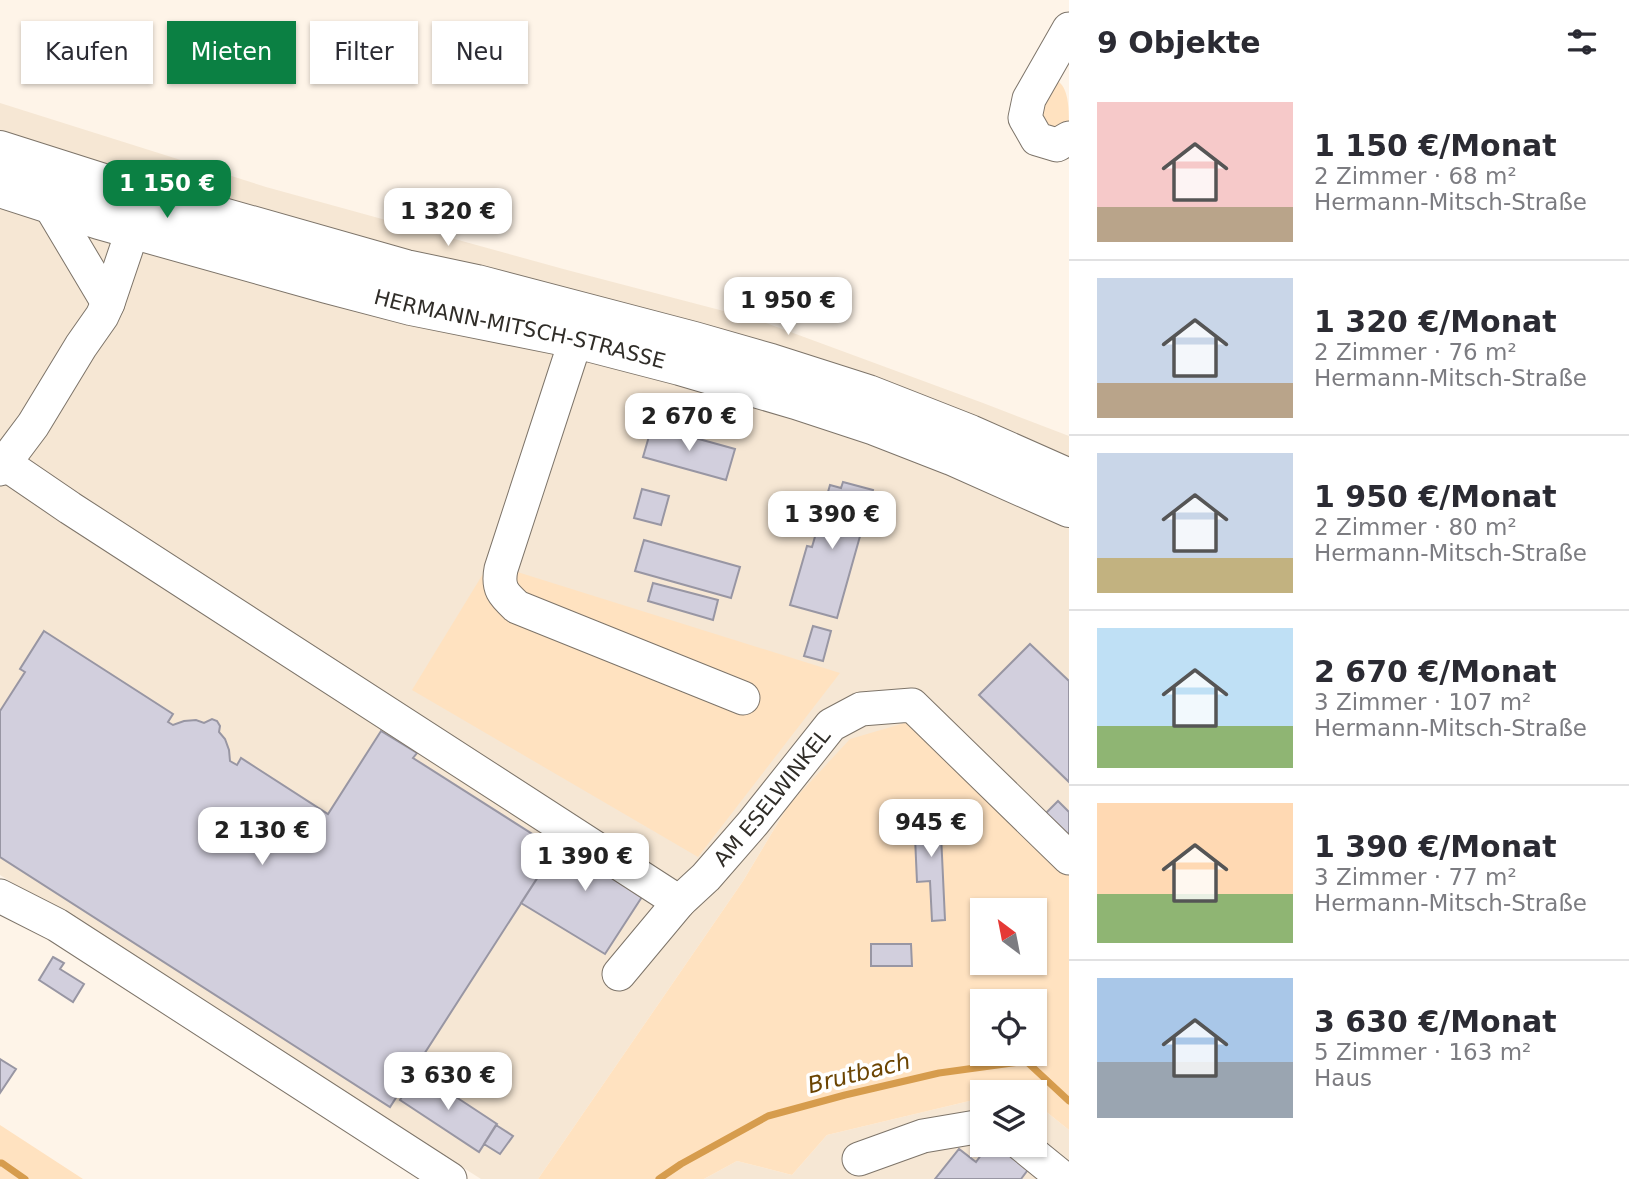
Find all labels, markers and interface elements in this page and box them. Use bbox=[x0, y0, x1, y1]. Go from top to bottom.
chip: Kaufen bbox=[21, 21, 153, 84]
chip: Mieten bbox=[167, 21, 296, 84]
chip: Filter bbox=[310, 21, 418, 84]
chip: Neu bbox=[432, 21, 528, 84]
icon: filters bbox=[1563, 23, 1601, 61]
text: 9 Objekte bbox=[1097, 25, 1261, 60]
text: 1 150 €/Monat bbox=[1314, 128, 1557, 163]
icon: home bbox=[1153, 130, 1237, 214]
pin: 1 150 € bbox=[102, 160, 232, 220]
text: 2 Zimmer · 68 m² bbox=[1314, 163, 1517, 189]
text: 1 150 € bbox=[119, 170, 215, 196]
pin: 1 320 € bbox=[383, 188, 513, 248]
text: Hermann-Mitsch-Straße bbox=[1314, 189, 1587, 215]
text: 1 320 € bbox=[400, 198, 496, 224]
pin: 1 950 € bbox=[723, 278, 853, 337]
street label: HERMANN-MITSCH-STRASSE bbox=[372, 285, 668, 374]
text: 1 950 € bbox=[740, 287, 836, 313]
text: 1 320 €/Monat bbox=[1314, 304, 1557, 339]
icon: home bbox=[1153, 306, 1237, 390]
text: 2 Zimmer · 76 m² bbox=[1314, 339, 1517, 365]
text: Hermann-Mitsch-Straße bbox=[1314, 365, 1587, 391]
pin: 2 670 € bbox=[624, 393, 754, 453]
text: 2 670 € bbox=[641, 403, 737, 429]
text: 1 950 €/Monat bbox=[1314, 479, 1557, 514]
icon: home bbox=[1153, 481, 1237, 565]
pin: 1 390 € bbox=[767, 491, 897, 551]
text: 1 390 € bbox=[784, 501, 880, 527]
text: 2 Zimmer · 80 m² bbox=[1314, 514, 1517, 540]
text: Hermann-Mitsch-Straße bbox=[1314, 540, 1587, 566]
text: 2 670 €/Monat bbox=[1314, 654, 1557, 689]
icon: home bbox=[1153, 656, 1237, 740]
text: 3 Zimmer · 107 m² bbox=[1314, 689, 1531, 715]
text: Hermann-Mitsch-Straße bbox=[1314, 715, 1587, 741]
street label: AM ESELWINKEL bbox=[709, 724, 835, 871]
pin: 945 € bbox=[882, 800, 980, 859]
pin: 2 130 € bbox=[197, 808, 327, 867]
text: 945 € bbox=[895, 809, 967, 835]
text: 2 130 € bbox=[214, 817, 310, 843]
text: 1 390 €/Monat bbox=[1314, 829, 1557, 864]
icon: home bbox=[1153, 831, 1237, 915]
pin: 1 390 € bbox=[520, 834, 650, 893]
text: 1 390 € bbox=[537, 843, 633, 869]
text: 3 Zimmer · 77 m² bbox=[1314, 864, 1517, 890]
text: Hermann-Mitsch-Straße bbox=[1314, 890, 1587, 916]
north arrow bbox=[970, 898, 1046, 975]
map controls bbox=[970, 898, 1047, 1157]
button: locate bbox=[970, 989, 1047, 1066]
text: 3 630 €/Monat bbox=[1314, 1004, 1557, 1039]
icon: home bbox=[1153, 1006, 1237, 1090]
text: 5 Zimmer · 163 m² bbox=[1314, 1039, 1531, 1065]
water label: Brutbach bbox=[805, 1048, 913, 1098]
pin: 3 630 € bbox=[383, 1052, 513, 1112]
text: 3 630 € bbox=[400, 1062, 496, 1088]
text: Haus bbox=[1314, 1065, 1372, 1091]
button: layers bbox=[970, 1080, 1047, 1157]

